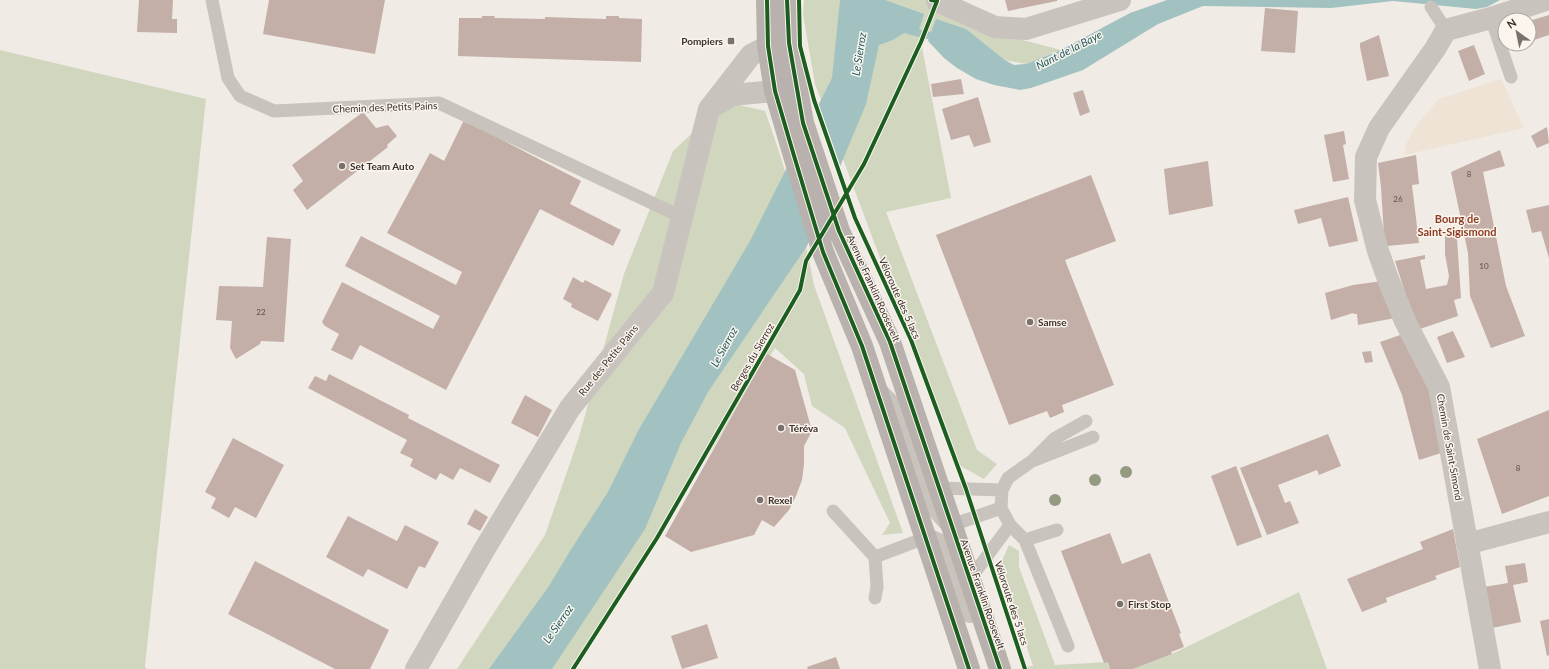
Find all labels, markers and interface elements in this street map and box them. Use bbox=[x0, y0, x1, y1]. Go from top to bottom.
north arrow bbox=[1497, 12, 1537, 52]
text: N bbox=[1504, 15, 1518, 31]
water label: Nant de la Baye bbox=[1034, 27, 1104, 72]
water label: Le Sierroz bbox=[849, 31, 868, 76]
place label: Pompiers bbox=[681, 35, 724, 47]
marker: Pompiers bbox=[726, 36, 736, 46]
street label: Chemin des Petits Pains bbox=[332, 99, 438, 115]
place label: Set Team Auto bbox=[350, 160, 414, 172]
marker: Set Team Auto bbox=[337, 161, 347, 171]
house number: 8 bbox=[1467, 169, 1472, 179]
house number: 26 bbox=[1393, 194, 1403, 204]
district label: Bourg de Saint-Sigismond bbox=[1418, 212, 1496, 238]
street label: Avenue Franklin Roosevelt bbox=[845, 233, 903, 344]
street label: Véloroute des 5 lacs bbox=[877, 255, 923, 341]
house number: 10 bbox=[1479, 261, 1489, 271]
house number: 22 bbox=[256, 307, 266, 317]
place label: Samse bbox=[1038, 316, 1067, 328]
marker: Samse bbox=[1025, 317, 1035, 327]
street label: Berges du Sierroz bbox=[728, 320, 777, 393]
street label: Rue des Petits Pains bbox=[576, 322, 640, 398]
water label: Le Sierroz bbox=[707, 324, 740, 369]
street label: Chemin de Saint-Simond bbox=[1435, 393, 1465, 501]
place label: Téréva bbox=[789, 422, 818, 434]
marker: Téréva bbox=[776, 423, 786, 433]
house number: 8 bbox=[1516, 463, 1521, 473]
place label: Rexel bbox=[768, 494, 792, 506]
marker: Rexel bbox=[755, 495, 765, 505]
street label: Avenue Franklin Roosevelt bbox=[958, 537, 1008, 651]
street label: Véloroute des 5 lacs bbox=[993, 559, 1031, 647]
place label: First Stop bbox=[1128, 598, 1171, 610]
marker: First Stop bbox=[1115, 599, 1125, 609]
water label: Le Sierroz bbox=[540, 602, 576, 645]

